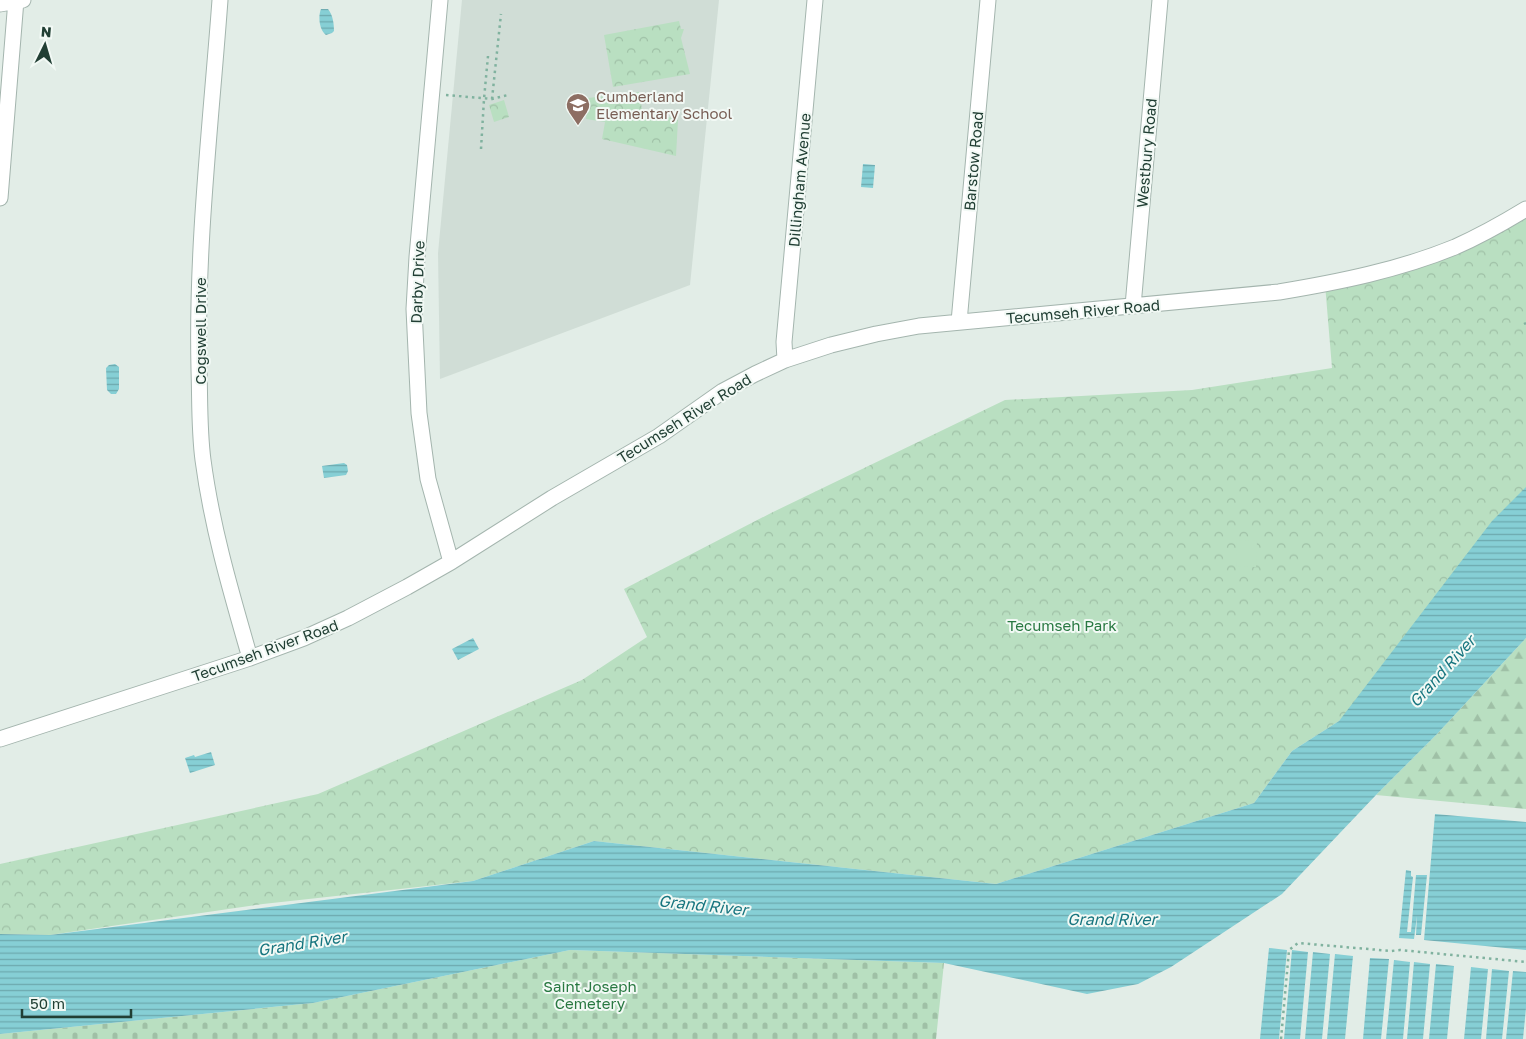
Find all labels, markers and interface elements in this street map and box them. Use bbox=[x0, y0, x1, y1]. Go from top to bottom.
north arrow bbox=[20, 20, 70, 70]
text: N bbox=[40, 23, 52, 40]
place label: Cumberland Elementary School bbox=[596, 87, 732, 122]
school or university icon: Cumberland Elementary School bbox=[565, 92, 591, 126]
street label: Westbury Road bbox=[1132, 97, 1160, 209]
street label: Barstow Road bbox=[960, 110, 986, 212]
street label: Dillingham Avenue bbox=[784, 112, 814, 248]
street label: Darby Drive bbox=[407, 240, 427, 324]
street label: Cogswell Drive bbox=[191, 277, 209, 385]
street label: Tecumseh River Road bbox=[1005, 295, 1161, 327]
street label: Tecumseh River Road bbox=[614, 370, 754, 466]
street label: Tecumseh River Road bbox=[189, 615, 341, 685]
park label: Tecumseh Park bbox=[1007, 616, 1117, 634]
water label: Grand River bbox=[1405, 629, 1481, 711]
water label: Grand River bbox=[657, 890, 751, 920]
water label: Grand River bbox=[1067, 909, 1159, 929]
water label: Grand River bbox=[256, 926, 350, 960]
park label: Saint Joseph Cemetery bbox=[543, 977, 637, 1012]
scale bar bbox=[22, 986, 131, 1018]
text: 50 m bbox=[30, 994, 65, 1012]

